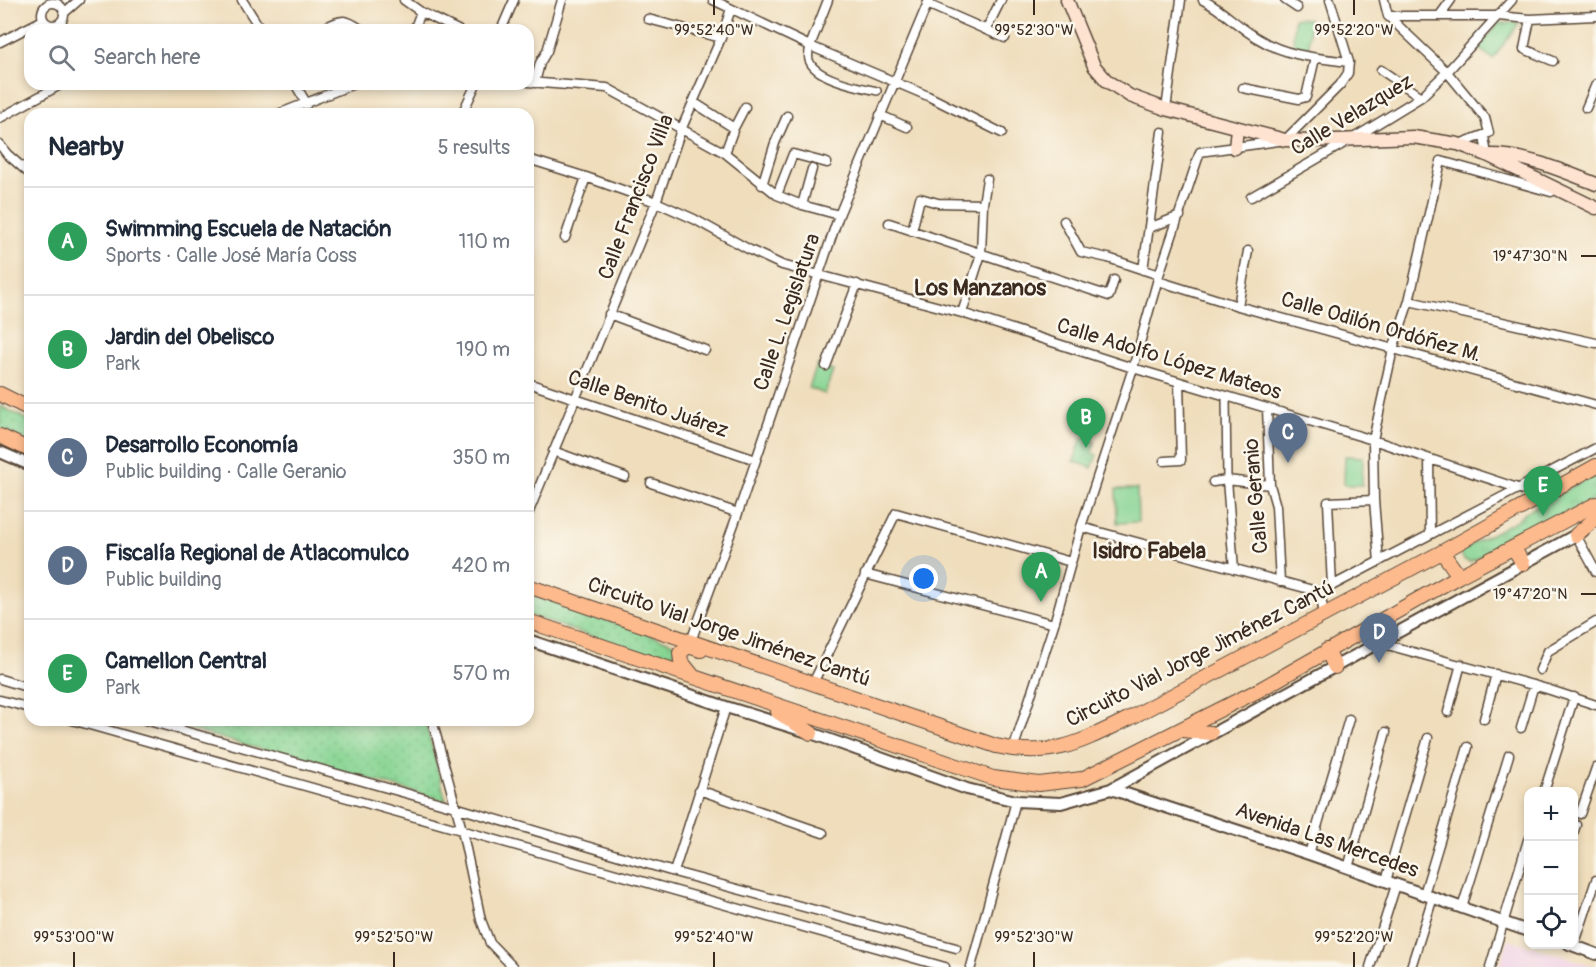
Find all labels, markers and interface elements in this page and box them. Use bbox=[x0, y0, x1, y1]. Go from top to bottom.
text: 99°52'40"W bbox=[674, 21, 754, 40]
text: 99°52'30"W bbox=[994, 21, 1074, 40]
text: 99°52'20"W bbox=[1314, 21, 1394, 40]
search box bbox=[24, 24, 534, 90]
icon: search bbox=[45, 41, 78, 74]
text: Search here bbox=[93, 43, 200, 71]
street label: Calle Velazquez bbox=[1286, 68, 1418, 162]
street label: Calle Francisco Villa bbox=[592, 110, 680, 284]
text: Nearby bbox=[48, 131, 124, 163]
text: 5 results bbox=[438, 135, 510, 160]
text: Swimming Escuela de Natación bbox=[105, 215, 391, 243]
text: A bbox=[61, 229, 74, 254]
text: 110 m bbox=[459, 229, 510, 254]
street label: Calle L. Legislatura bbox=[747, 230, 827, 394]
text: Sports · Calle José María Coss bbox=[105, 243, 357, 268]
text: 19°47'30"N bbox=[1493, 247, 1567, 266]
district label: Los Manzanos bbox=[914, 274, 1046, 302]
street label: Calle Odilón Ordóñez M. bbox=[1278, 285, 1484, 369]
street label: Calle Adolfo López Mateos bbox=[1053, 312, 1285, 406]
text: Jardin del Obelisco bbox=[105, 323, 274, 351]
text: B bbox=[62, 337, 73, 362]
text: 190 m bbox=[456, 337, 510, 362]
text: Park bbox=[105, 351, 140, 376]
street label: Calle Benito Juárez bbox=[564, 364, 732, 444]
pin: B bbox=[1066, 398, 1106, 448]
pin: C bbox=[1268, 414, 1308, 463]
text: Desarrollo Economía bbox=[105, 431, 298, 459]
street label: Calle Geranio bbox=[1238, 437, 1274, 555]
text: C bbox=[61, 445, 74, 470]
text: 350 m bbox=[452, 445, 510, 470]
text: Public building · Calle Geranio bbox=[105, 459, 347, 484]
pin: E bbox=[1524, 466, 1562, 516]
district label: Isidro Fabela bbox=[1092, 537, 1206, 565]
text: Fiscalía Regional de Atlacomulco bbox=[105, 539, 409, 567]
pin: A bbox=[1022, 552, 1060, 602]
text: D bbox=[61, 553, 74, 578]
text: 420 m bbox=[451, 553, 510, 578]
your location bbox=[909, 564, 938, 593]
text: Public building bbox=[105, 567, 221, 592]
street label: Circuito Vial Jorge Jiménez Cantú bbox=[584, 571, 874, 693]
street label: Circuito Vial Jorge Jiménez Cantú bbox=[1061, 574, 1339, 734]
text: 19°47'20"N bbox=[1493, 585, 1567, 604]
pin: D bbox=[1360, 614, 1398, 663]
text: Camellon Central bbox=[105, 647, 267, 675]
text: E bbox=[62, 661, 73, 686]
text: 570 m bbox=[453, 661, 510, 686]
text: Park bbox=[105, 675, 140, 700]
map controls bbox=[1524, 787, 1578, 949]
button: + bbox=[1524, 787, 1578, 841]
street label: Avenida Las Mercedes bbox=[1232, 796, 1423, 884]
button: − bbox=[1524, 841, 1578, 895]
button: locate bbox=[1524, 895, 1578, 949]
text: 99°53'00"W bbox=[34, 928, 115, 947]
text: 99°52'50"W bbox=[355, 928, 434, 947]
text: 99°52'40"W bbox=[674, 928, 754, 947]
text: 99°52'30"W bbox=[994, 928, 1074, 947]
text: 99°52'20"W bbox=[1314, 928, 1394, 947]

